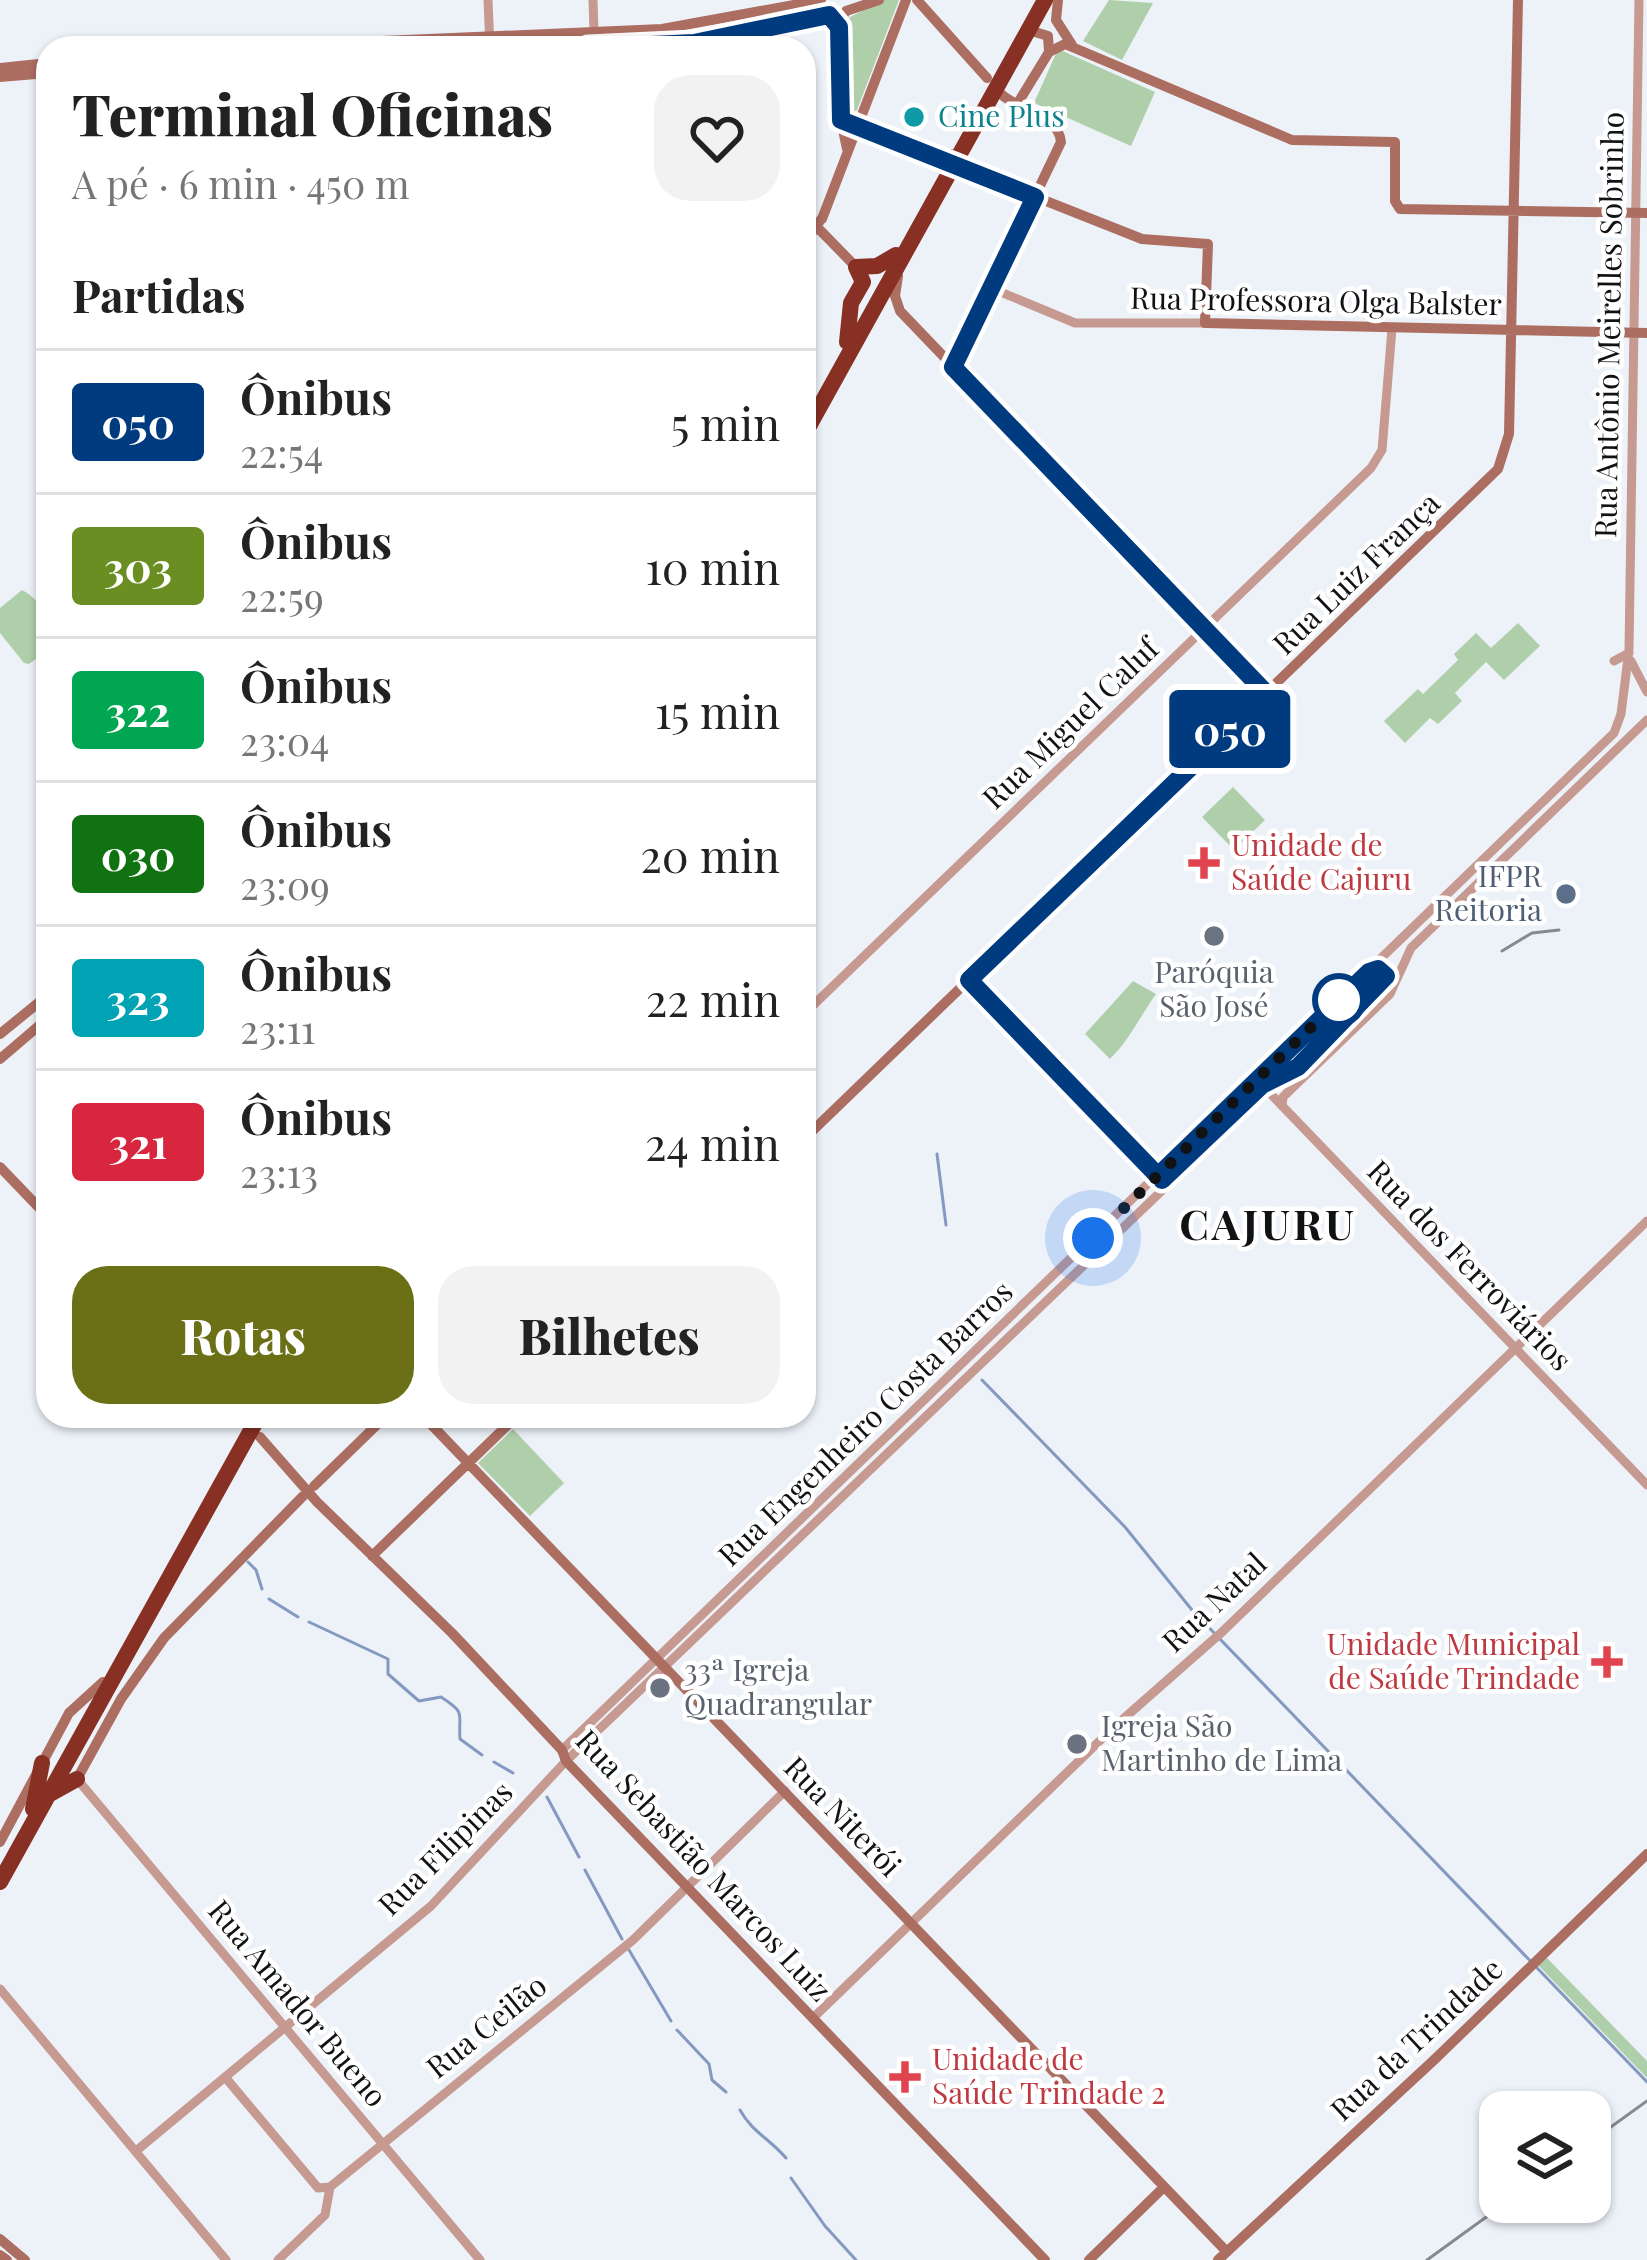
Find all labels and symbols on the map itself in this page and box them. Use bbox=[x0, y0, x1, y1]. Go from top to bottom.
place label: Cine Plus bbox=[938, 95, 1065, 135]
marker: Cine Plus bbox=[901, 104, 927, 130]
street label: Rua Antônio Meirelles Sobrinho bbox=[1584, 111, 1632, 539]
street label: Rua Professora Olga Balster bbox=[1130, 277, 1502, 323]
street label: Rua Luiz França bbox=[1264, 483, 1448, 662]
street label: Rua Miguel Caluf bbox=[973, 627, 1168, 817]
line badge: 050 bbox=[1161, 690, 1299, 768]
place label: Unidade de Saúde Cajuru bbox=[1231, 824, 1411, 898]
marker: Unidade de Saúde Cajuru bbox=[1188, 847, 1220, 879]
place label: IFPR Reitoria bbox=[1434, 855, 1543, 929]
marker: IFPR Reitoria bbox=[1553, 881, 1579, 907]
marker: Paróquia São José bbox=[1201, 923, 1227, 949]
place label: Paróquia São José bbox=[1154, 951, 1274, 1025]
unlabelled marker bbox=[1314, 975, 1364, 1025]
street label: Rua dos Ferroviários bbox=[1360, 1151, 1581, 1378]
district label: CAJURU bbox=[1179, 1195, 1357, 1251]
your location bbox=[1063, 1208, 1123, 1268]
street label: Rua Engenheiro Costa Barros bbox=[709, 1271, 1020, 1574]
street label: Rua Natal bbox=[1153, 1543, 1274, 1660]
place label: Unidade Municipal de Saúde Trindade bbox=[1327, 1623, 1580, 1697]
marker: Unidade Municipal de Saúde Trindade bbox=[1591, 1646, 1623, 1678]
place label: 33ª Igreja Quadrangular bbox=[684, 1649, 872, 1723]
marker: 33ª Igreja Quadrangular bbox=[647, 1675, 673, 1701]
place label: Igreja São Martinho de Lima bbox=[1101, 1705, 1342, 1779]
street label: Rua Sebastião Marcos Luiz bbox=[568, 1720, 841, 2009]
marker: Igreja São Martinho de Lima bbox=[1064, 1731, 1090, 1757]
street label: Rua Niterói bbox=[776, 1747, 911, 1884]
street label: Rua Filipinas bbox=[369, 1772, 520, 1923]
street label: Rua Amador Bueno bbox=[200, 1891, 397, 2114]
street label: Rua da Trindade bbox=[1321, 1948, 1510, 2129]
street label: Rua Ceilão bbox=[417, 1965, 554, 2086]
place label: Unidade de Saúde Trindade 2 bbox=[932, 2038, 1165, 2112]
marker: Unidade de Saúde Trindade 2 bbox=[889, 2061, 921, 2093]

